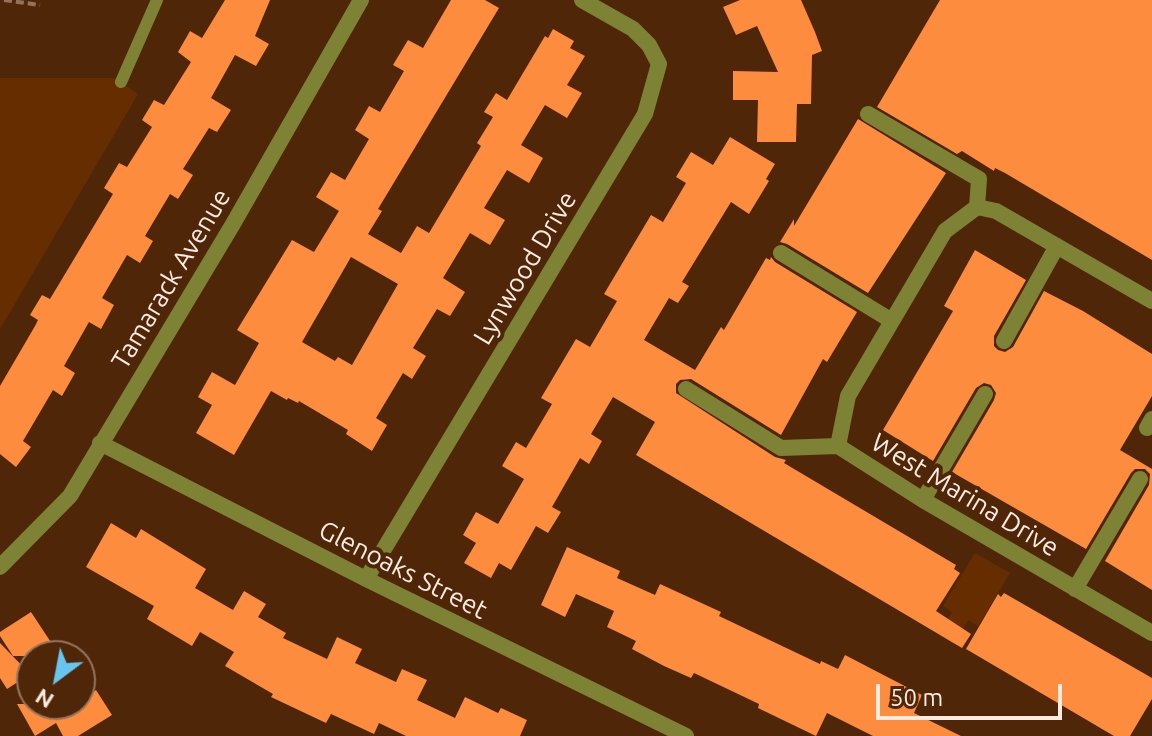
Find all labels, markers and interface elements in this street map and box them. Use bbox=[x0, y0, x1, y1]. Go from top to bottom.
street label: Tamarack Avenue bbox=[105, 183, 237, 375]
street label: Lynwood Drive bbox=[467, 186, 583, 350]
street label: West Marina Drive bbox=[866, 427, 1064, 563]
street label: Glenoaks Street bbox=[314, 514, 492, 626]
north arrow bbox=[16, 640, 96, 720]
scale bar bbox=[880, 668, 1066, 718]
text: N bbox=[30, 684, 58, 714]
text: 50 m bbox=[890, 684, 943, 711]

